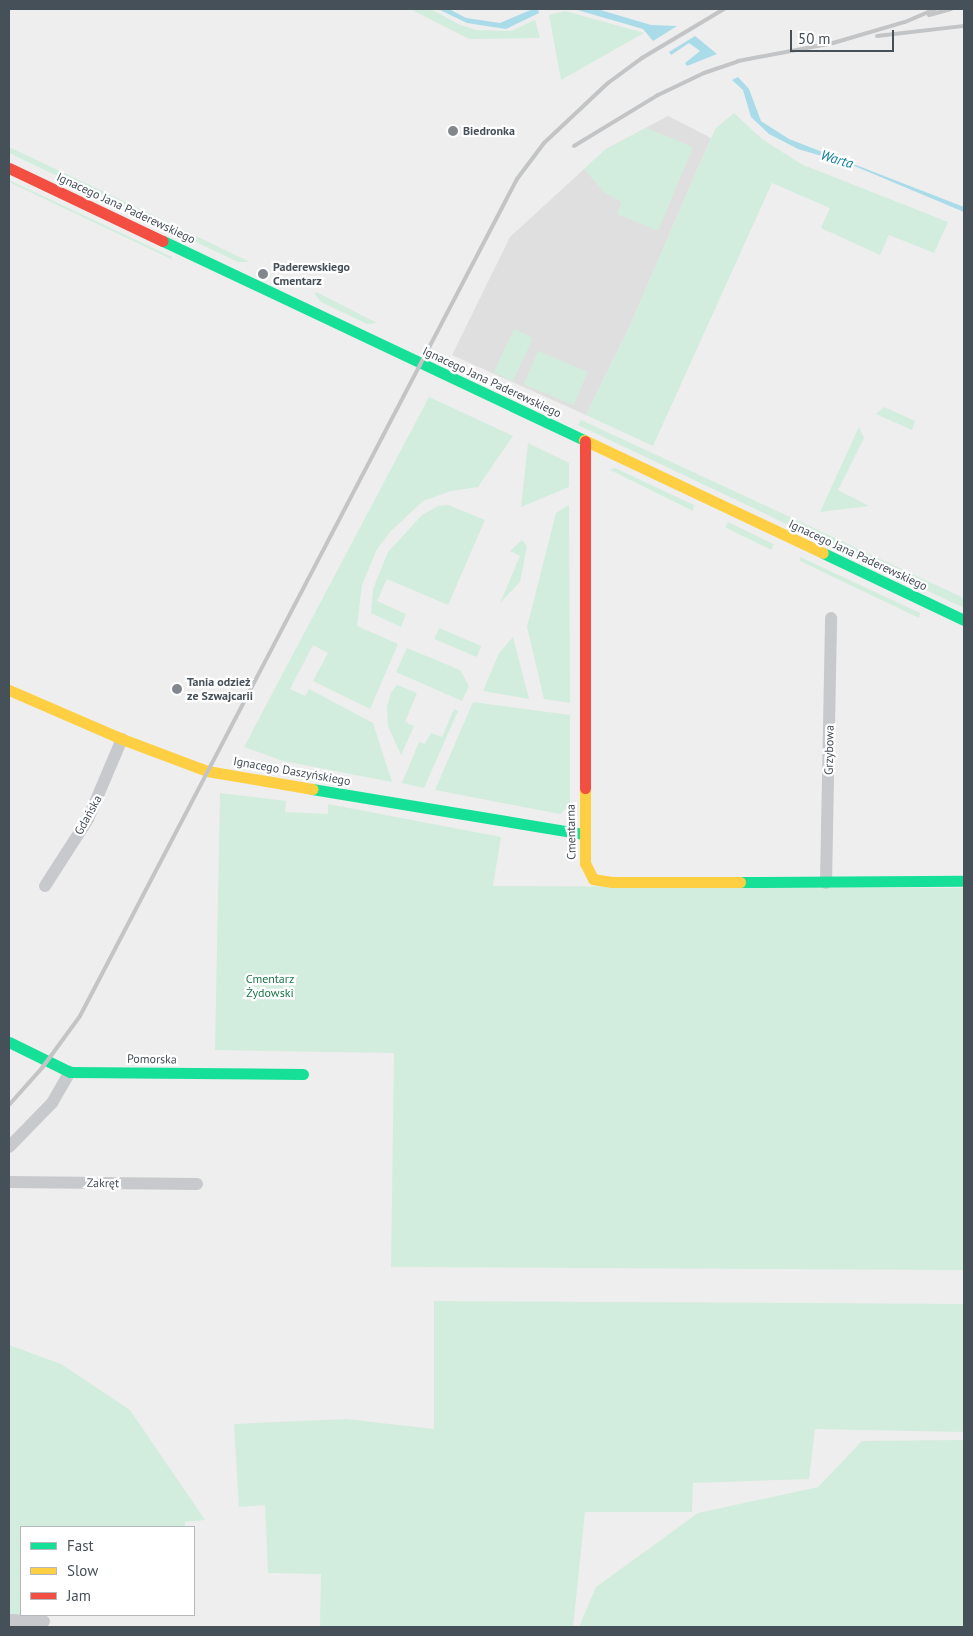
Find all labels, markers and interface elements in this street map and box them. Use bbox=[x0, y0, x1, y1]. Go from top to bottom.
scale bar bbox=[793, 20, 897, 52]
text: 50 m bbox=[798, 29, 831, 48]
place label: Biedronka bbox=[463, 124, 515, 138]
marker: Biedronka bbox=[447, 125, 459, 137]
water label: Warta bbox=[819, 146, 855, 172]
street label: Ignacego Jana Paderewskiego bbox=[54, 170, 198, 246]
place label: Paderewskiego Cmentarz bbox=[273, 260, 350, 288]
marker: Paderewskiego Cmentarz bbox=[257, 268, 269, 280]
street label: Ignacego Jana Paderewskiego bbox=[420, 344, 564, 420]
street label: Ignacego Jana Paderewskiego bbox=[786, 517, 930, 593]
place label: Tania odzież ze Szwajcarii bbox=[187, 675, 253, 703]
marker: Tania odzież ze Szwajcarii bbox=[171, 683, 183, 695]
street label: Grzybowa bbox=[821, 725, 837, 775]
street label: Ignacego Daszyńskiego bbox=[232, 754, 352, 788]
street label: Gdańska bbox=[71, 793, 105, 837]
street label: Cmentarna bbox=[563, 804, 579, 860]
park label: Cmentarz Żydowski bbox=[246, 972, 294, 1000]
street label: Pomorska bbox=[127, 1051, 177, 1067]
street label: Zakręt bbox=[87, 1176, 119, 1190]
legend bbox=[20, 1526, 195, 1616]
text: Fast bbox=[67, 1536, 94, 1555]
text: Slow bbox=[67, 1561, 98, 1580]
text: Jam bbox=[67, 1586, 91, 1605]

